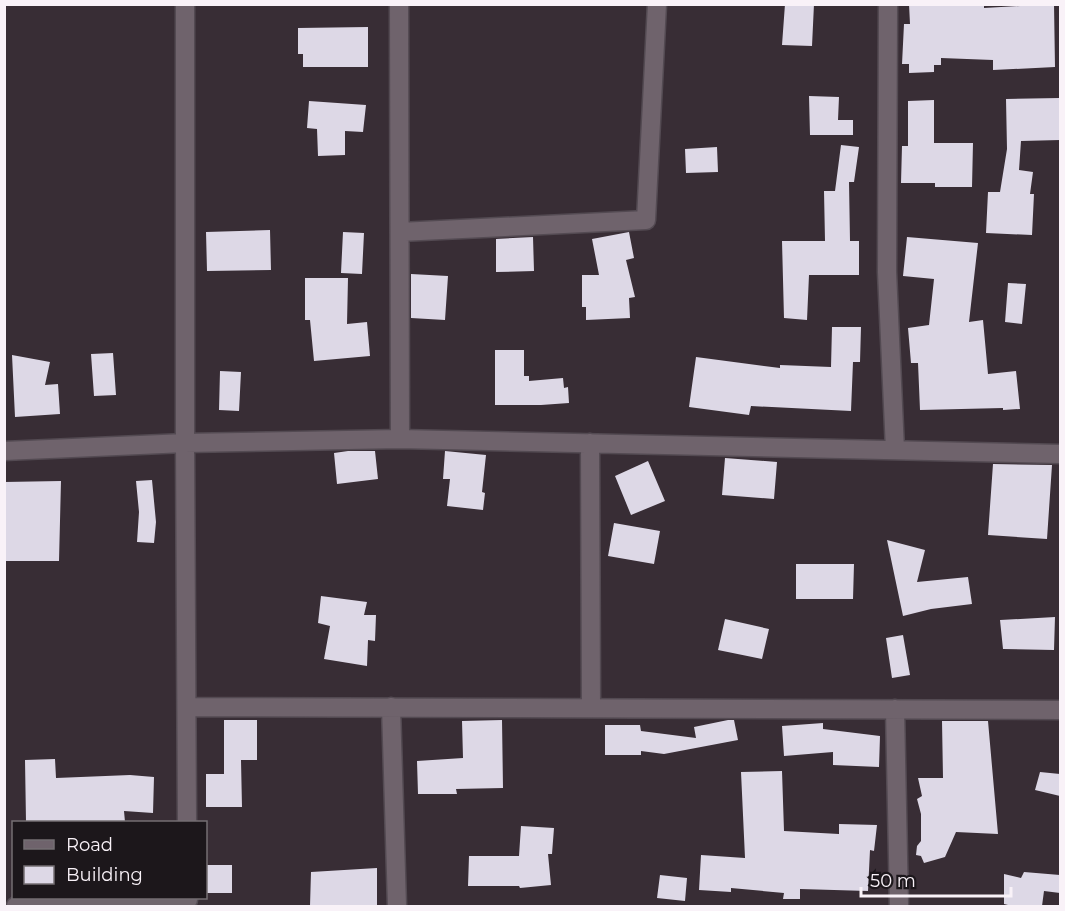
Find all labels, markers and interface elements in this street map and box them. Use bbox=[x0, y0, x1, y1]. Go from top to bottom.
legend bbox=[12, 821, 207, 899]
text: Road bbox=[66, 834, 113, 856]
scale bar bbox=[861, 860, 1011, 898]
text: Building bbox=[66, 864, 143, 886]
text: 50 m bbox=[870, 870, 916, 892]

